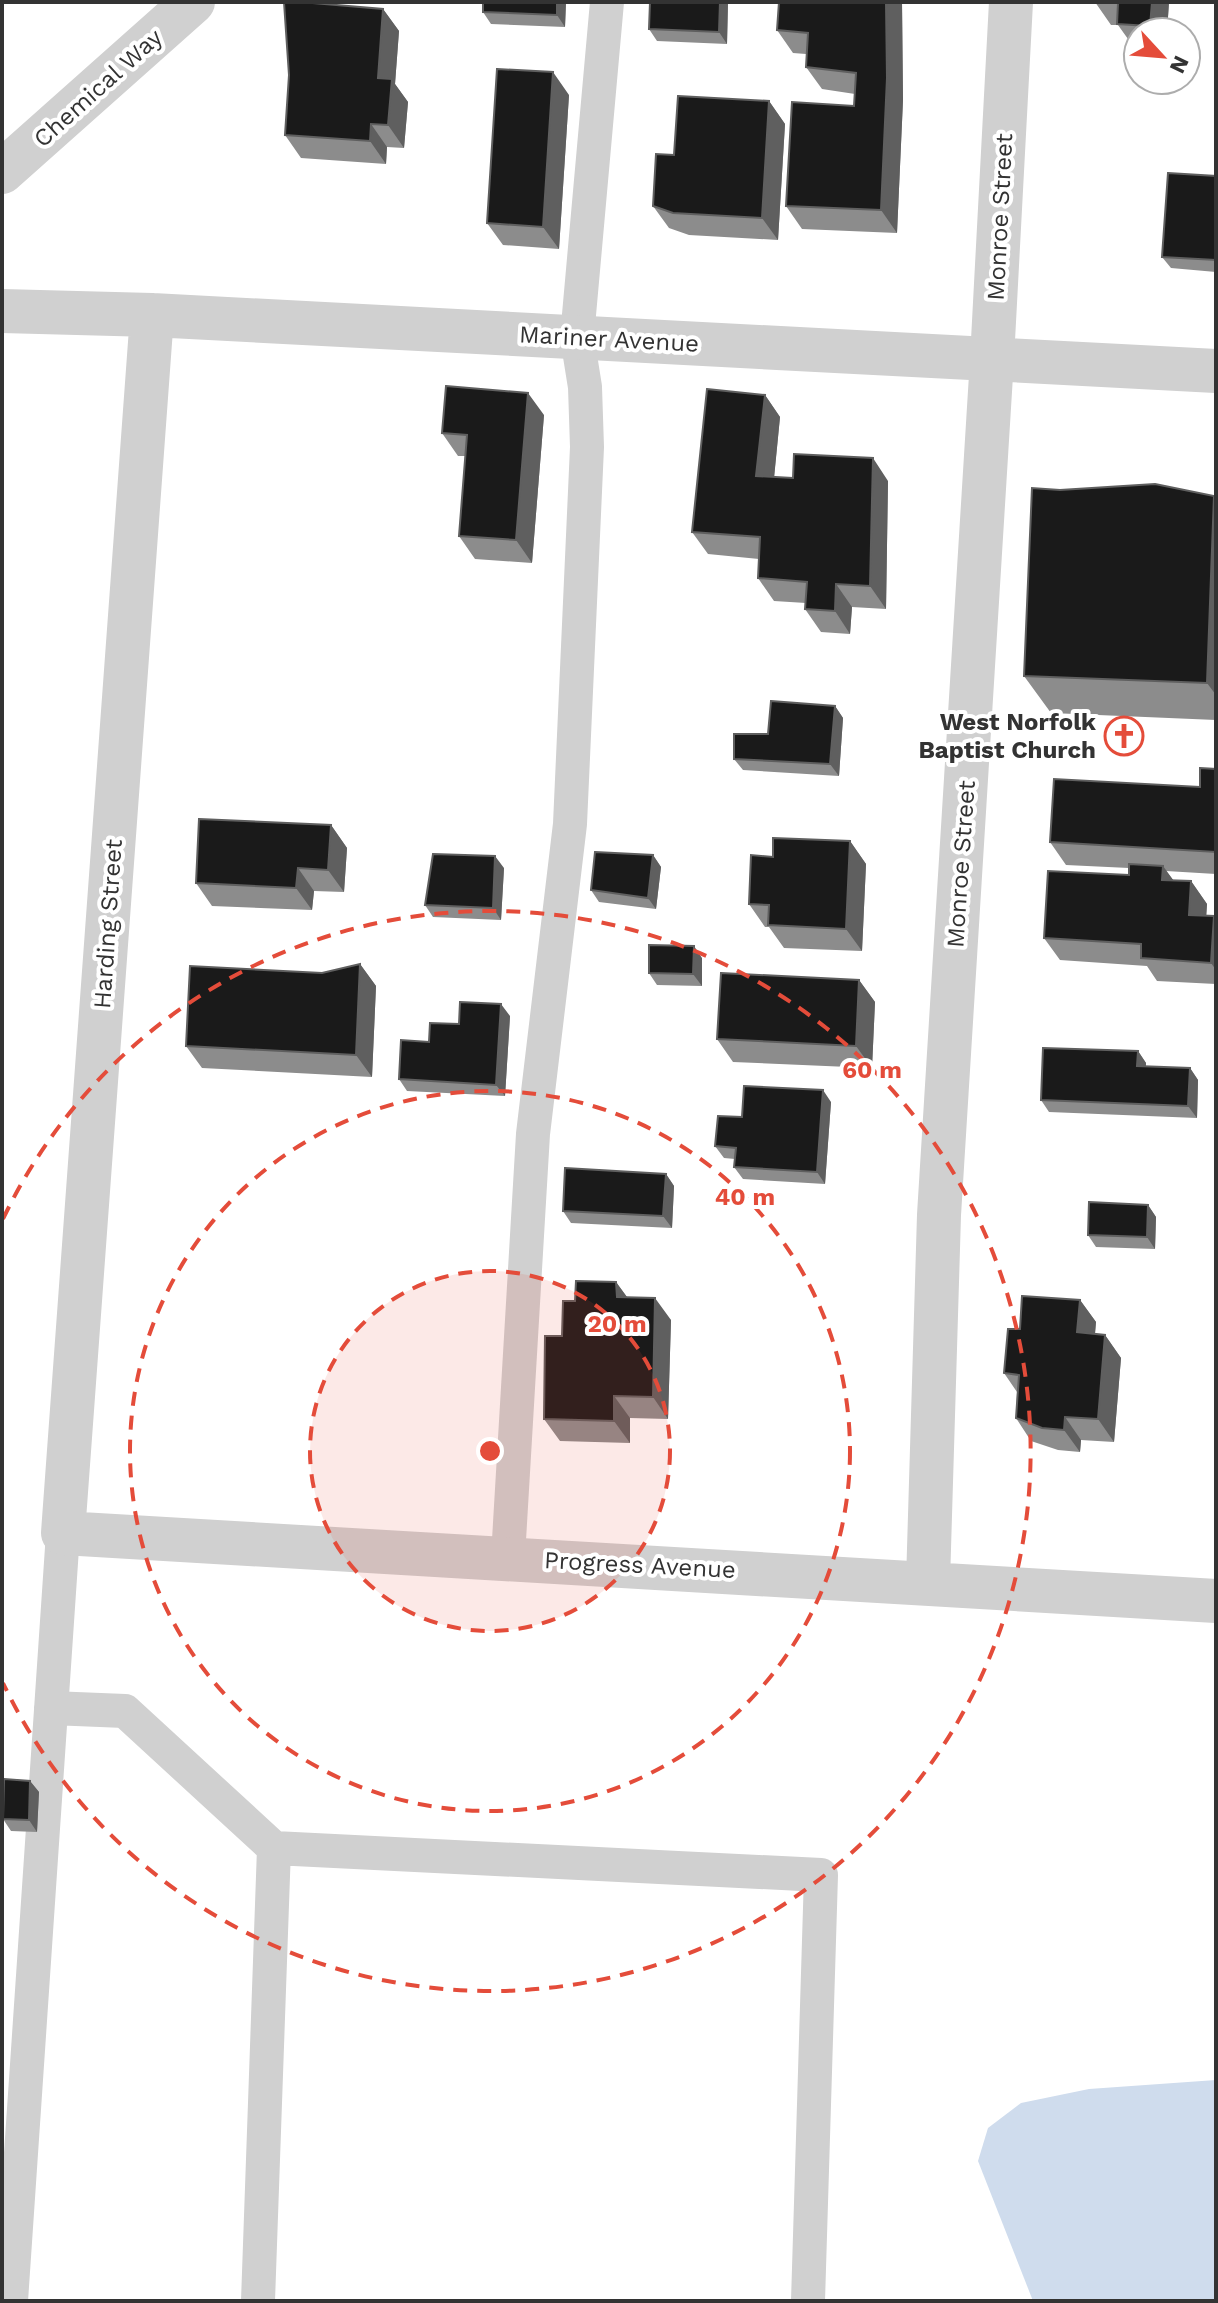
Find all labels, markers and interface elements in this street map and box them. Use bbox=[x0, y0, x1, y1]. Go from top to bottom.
north arrow bbox=[1122, 16, 1202, 96]
street label: Chemical Way bbox=[28, 23, 168, 153]
text: N bbox=[1165, 52, 1194, 77]
street label: Monroe Street bbox=[982, 133, 1018, 301]
street label: Mariner Avenue bbox=[518, 320, 700, 358]
place label: West Norfolk Baptist Church bbox=[918, 708, 1096, 764]
church icon: West Norfolk Baptist Church bbox=[1103, 715, 1145, 757]
street label: Monroe Street bbox=[941, 779, 981, 949]
street label: Harding Street bbox=[88, 838, 128, 1010]
text: 60 m bbox=[842, 1056, 902, 1084]
text: 40 m bbox=[715, 1183, 775, 1211]
text: 20 m bbox=[587, 1310, 647, 1338]
centre of rings bbox=[476, 1437, 504, 1465]
street label: Progress Avenue bbox=[543, 1546, 737, 1584]

